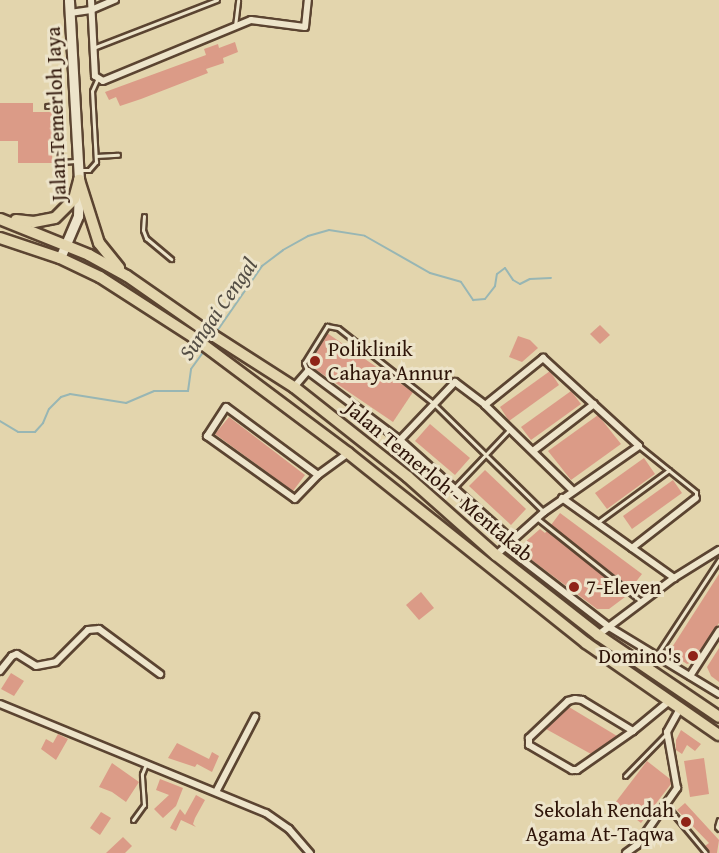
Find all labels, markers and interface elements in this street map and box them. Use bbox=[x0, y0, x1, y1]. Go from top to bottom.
street label: Jalan Temerloh Jaya bbox=[40, 26, 72, 202]
water label: Sungai Cengal bbox=[173, 253, 263, 365]
place label: Poliklinik Cahaya Annur bbox=[328, 336, 452, 386]
marker: Poliklinik Cahaya Annur bbox=[306, 352, 324, 370]
street label: Jalan Temerloh - Mentakab bbox=[340, 395, 538, 567]
place label: 7-Eleven bbox=[586, 574, 661, 600]
marker: 7-Eleven bbox=[567, 580, 581, 594]
place label: Domino's bbox=[598, 643, 681, 669]
marker: Domino's bbox=[686, 649, 700, 663]
place label: Sekolah Rendah Agama At-Taqwa bbox=[525, 797, 674, 847]
marker: Sekolah Rendah Agama At-Taqwa bbox=[679, 815, 693, 829]

